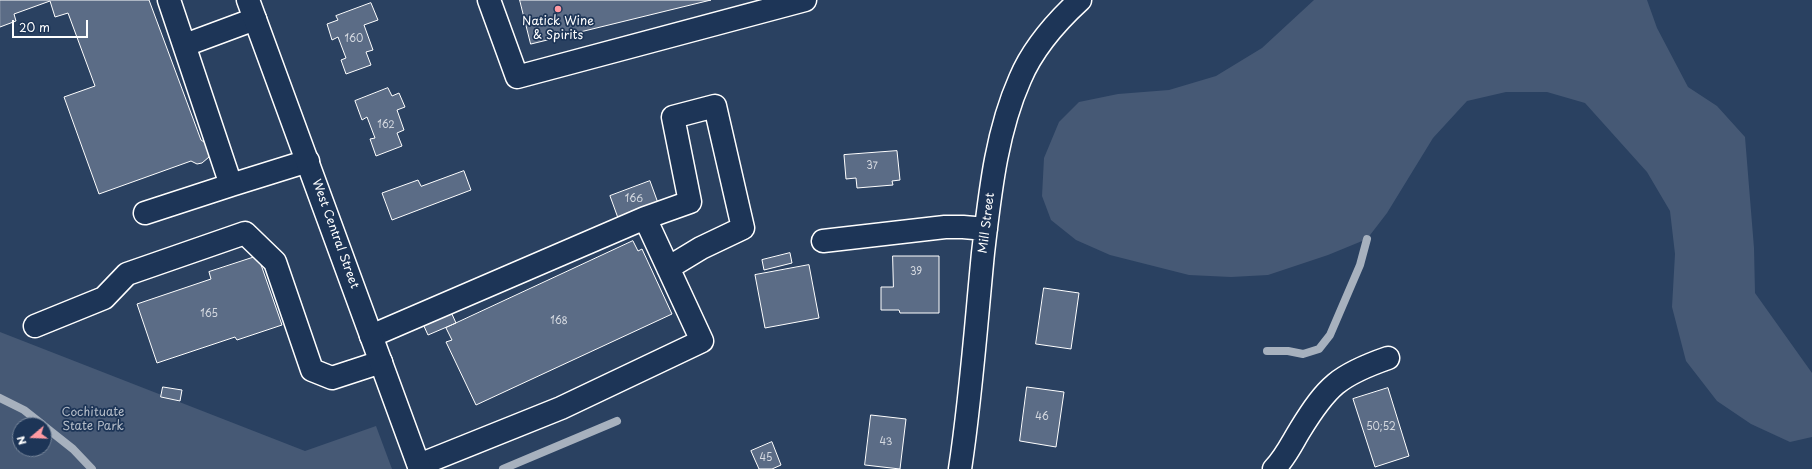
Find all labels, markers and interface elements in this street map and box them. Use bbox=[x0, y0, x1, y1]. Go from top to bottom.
marker: Natick Wine & Spirits bbox=[553, 4, 563, 14]
scale bar bbox=[14, 12, 90, 38]
place label: Natick Wine & Spirits bbox=[522, 15, 594, 43]
text: 20 m bbox=[19, 18, 50, 36]
house number: 160 bbox=[345, 33, 363, 45]
house number: 162 bbox=[377, 119, 395, 131]
house number: 37 bbox=[866, 160, 878, 172]
street label: West Central Street bbox=[309, 177, 361, 291]
street label: Mill Street bbox=[976, 192, 998, 254]
house number: 166 bbox=[625, 193, 643, 205]
house number: 39 bbox=[910, 266, 922, 278]
house number: 165 bbox=[200, 308, 218, 320]
house number: 168 bbox=[550, 315, 568, 327]
park label: Cochituate State Park bbox=[62, 406, 124, 434]
house number: 46 bbox=[1035, 411, 1049, 423]
north arrow bbox=[12, 417, 52, 457]
house number: 50;52 bbox=[1366, 421, 1396, 433]
text: N bbox=[12, 434, 31, 448]
house number: 43 bbox=[880, 436, 892, 448]
house number: 45 bbox=[760, 452, 772, 464]

